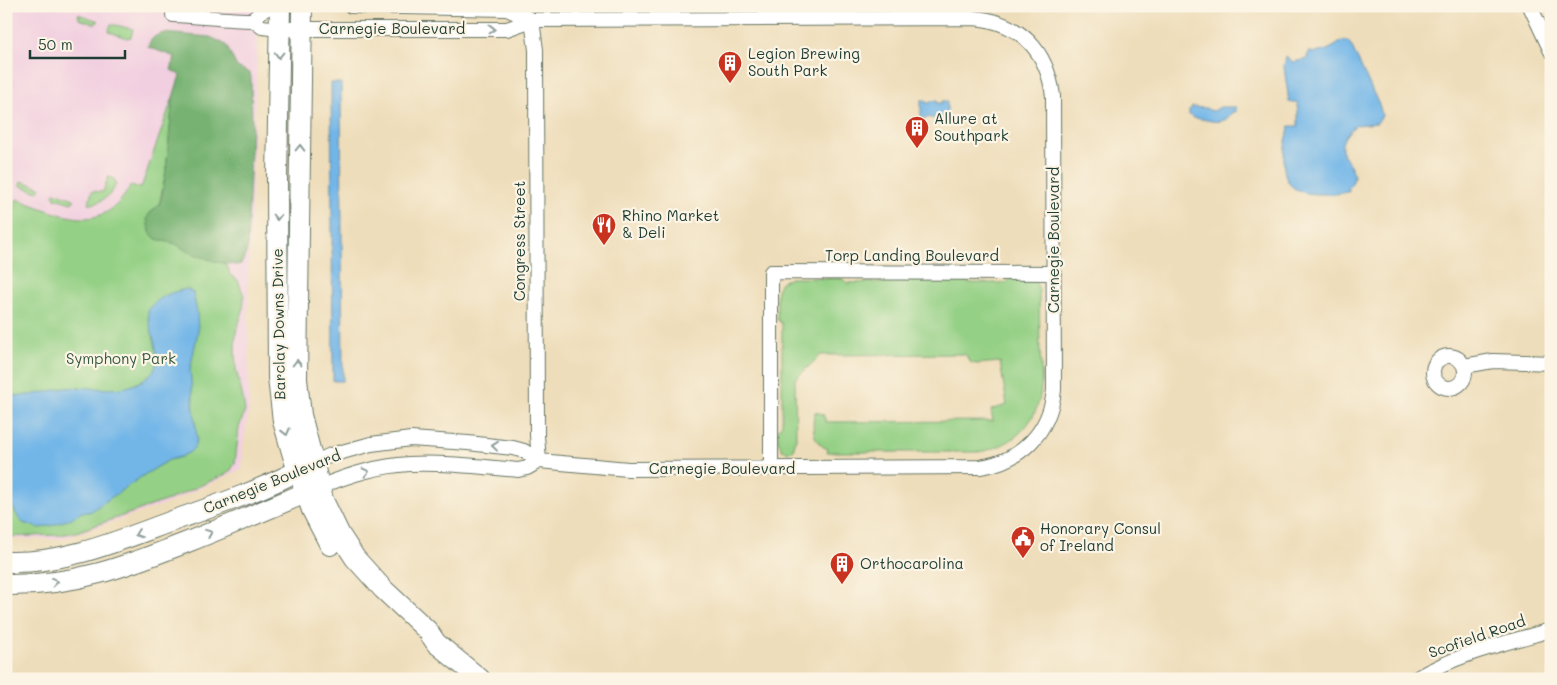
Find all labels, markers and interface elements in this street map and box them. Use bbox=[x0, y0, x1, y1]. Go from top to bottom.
street label: Carnegie Boulevard bbox=[319, 18, 465, 38]
one-way arrow bbox=[488, 24, 496, 34]
scale bar bbox=[30, 28, 125, 60]
text: 50 m bbox=[38, 34, 73, 54]
place label: Legion Brewing South Park bbox=[748, 43, 860, 80]
building icon: Legion Brewing South Park bbox=[717, 50, 743, 84]
one-way arrow bbox=[274, 51, 285, 59]
place label: Allure at Southpark bbox=[934, 108, 1009, 145]
building icon: Allure at Southpark bbox=[904, 115, 930, 149]
one-way arrow bbox=[295, 144, 305, 152]
street label: Carnegie Boulevard bbox=[1043, 167, 1063, 313]
street label: Congress Street bbox=[509, 181, 529, 301]
place label: Rhino Market & Deli bbox=[622, 205, 719, 242]
restaurant icon: Rhino Market & Deli bbox=[591, 212, 617, 246]
one-way arrow bbox=[272, 214, 282, 222]
street label: Torp Landing Boulevard bbox=[825, 245, 999, 265]
street label: Barclay Downs Drive bbox=[267, 248, 289, 400]
park label: Symphony Park bbox=[66, 348, 176, 368]
one-way arrow bbox=[292, 359, 302, 366]
one-way arrow bbox=[280, 427, 291, 436]
one-way arrow bbox=[490, 441, 498, 452]
street label: Carnegie Boulevard bbox=[200, 444, 343, 518]
street label: Carnegie Boulevard bbox=[649, 458, 795, 478]
one-way arrow bbox=[361, 467, 369, 477]
place label: Honorary Consul of Ireland bbox=[1040, 518, 1161, 555]
public building icon: Honorary Consul of Ireland bbox=[1010, 525, 1036, 559]
one-way arrow bbox=[134, 528, 143, 538]
one-way arrow bbox=[204, 529, 213, 539]
building icon: Orthocarolina bbox=[829, 551, 855, 585]
place label: Orthocarolina bbox=[860, 553, 964, 573]
one-way arrow bbox=[51, 577, 59, 588]
street label: Scofield Road bbox=[1426, 610, 1528, 662]

